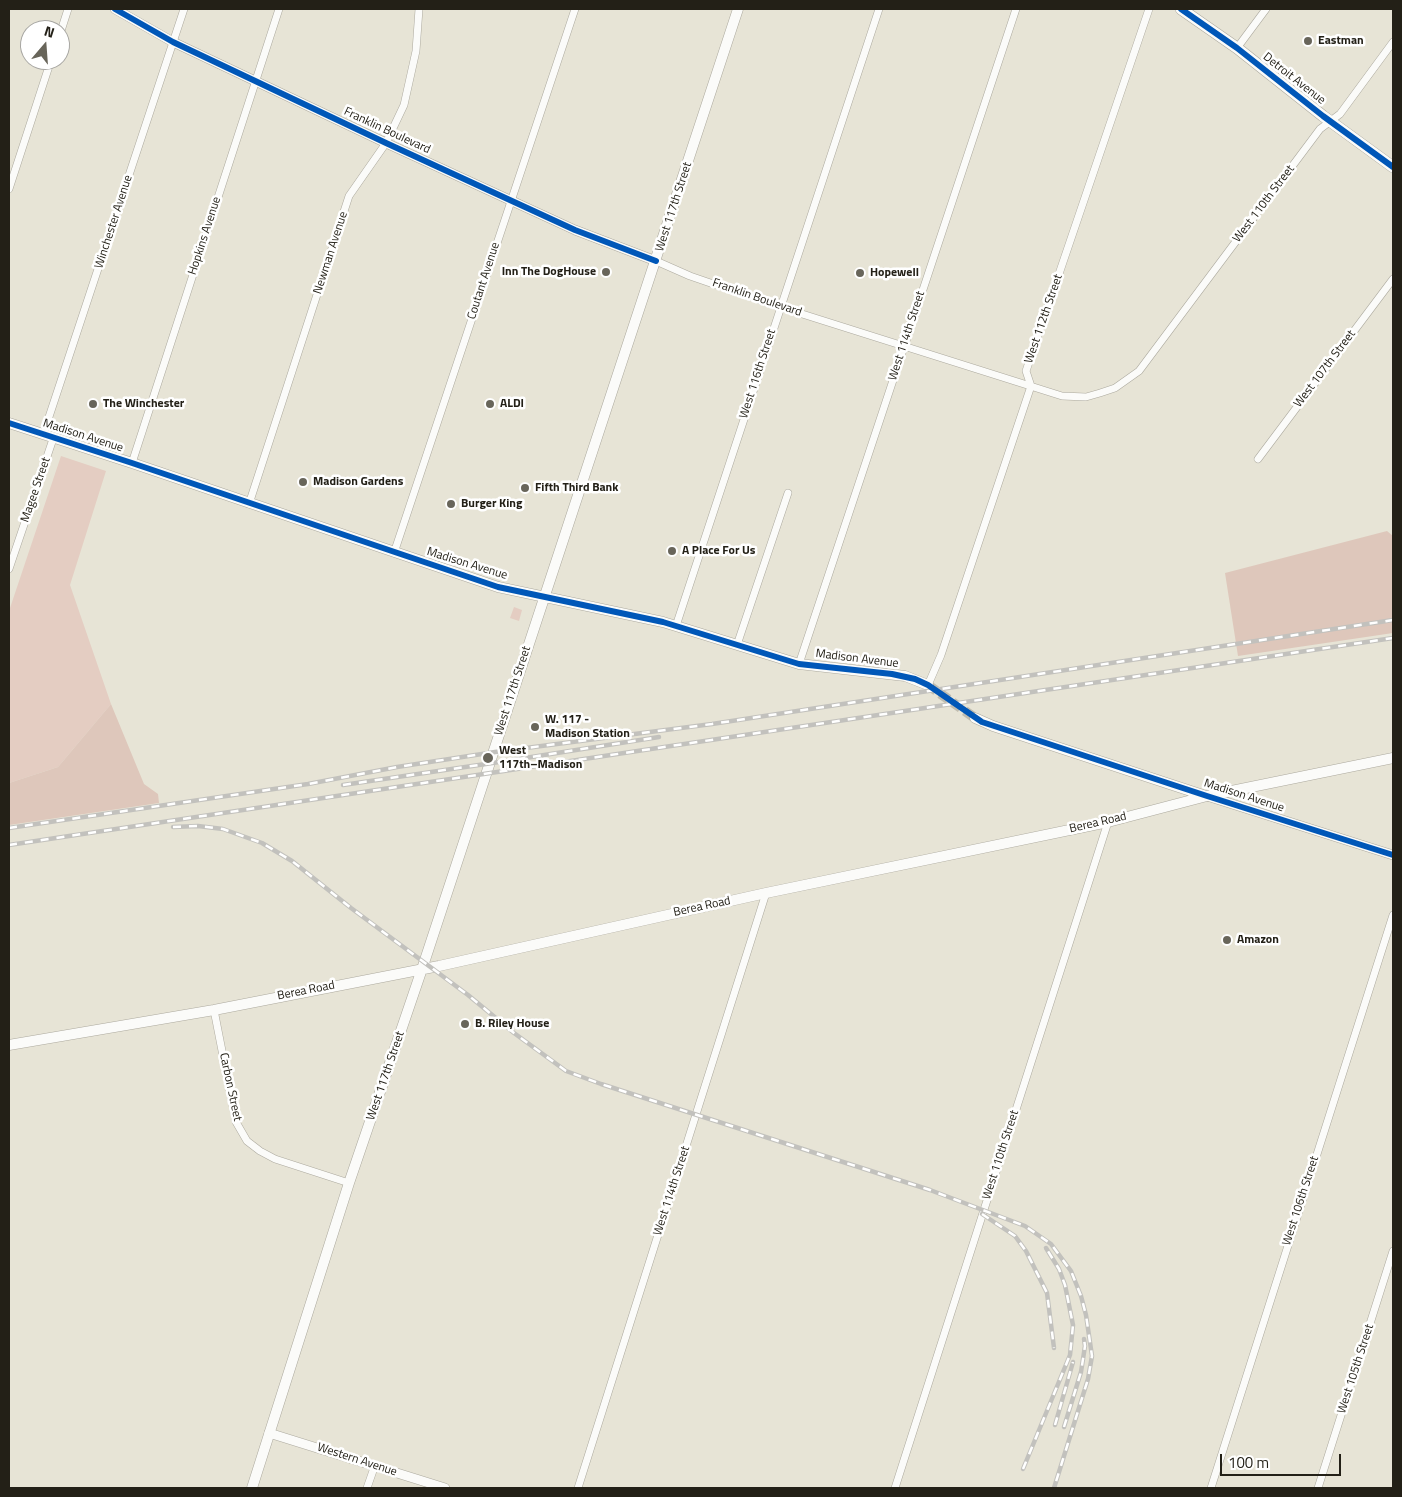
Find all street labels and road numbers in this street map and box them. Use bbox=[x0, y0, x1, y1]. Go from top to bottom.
street label: Detroit Avenue bbox=[1260, 50, 1328, 108]
street label: Franklin Boulevard bbox=[341, 105, 433, 157]
street label: West 117th Street bbox=[653, 160, 695, 254]
street label: West 110th Street bbox=[1230, 162, 1298, 246]
street label: Winchester Avenue bbox=[92, 173, 136, 271]
street label: Hopkins Avenue bbox=[186, 195, 224, 277]
street label: Newman Avenue bbox=[311, 210, 351, 296]
street label: Coutant Avenue bbox=[465, 241, 503, 321]
street label: West 112th Street bbox=[1022, 273, 1066, 365]
street label: Franklin Boulevard bbox=[710, 276, 804, 320]
street label: West 114th Street bbox=[886, 289, 928, 383]
street label: West 116th Street bbox=[737, 327, 779, 421]
street label: West 107th Street bbox=[1291, 327, 1359, 411]
street label: Madison Avenue bbox=[41, 416, 125, 456]
street label: Magee Street bbox=[18, 456, 54, 524]
street label: Madison Avenue bbox=[425, 545, 509, 583]
street label: West 117th Street bbox=[492, 644, 534, 738]
street label: Madison Avenue bbox=[815, 647, 899, 671]
street label: Madison Avenue bbox=[1202, 776, 1286, 816]
street label: Berea Road bbox=[1068, 809, 1128, 837]
street label: Berea Road bbox=[672, 894, 732, 920]
street label: Berea Road bbox=[276, 978, 336, 1004]
street label: West 117th Street bbox=[364, 1030, 408, 1122]
street label: Carbon Street bbox=[216, 1052, 244, 1122]
street label: West 110th Street bbox=[980, 1108, 1022, 1202]
street label: West 114th Street bbox=[651, 1144, 693, 1238]
street label: West 106th Street bbox=[1280, 1154, 1322, 1248]
street label: West 105th Street bbox=[1335, 1322, 1377, 1416]
street label: Western Avenue bbox=[315, 1440, 399, 1480]

